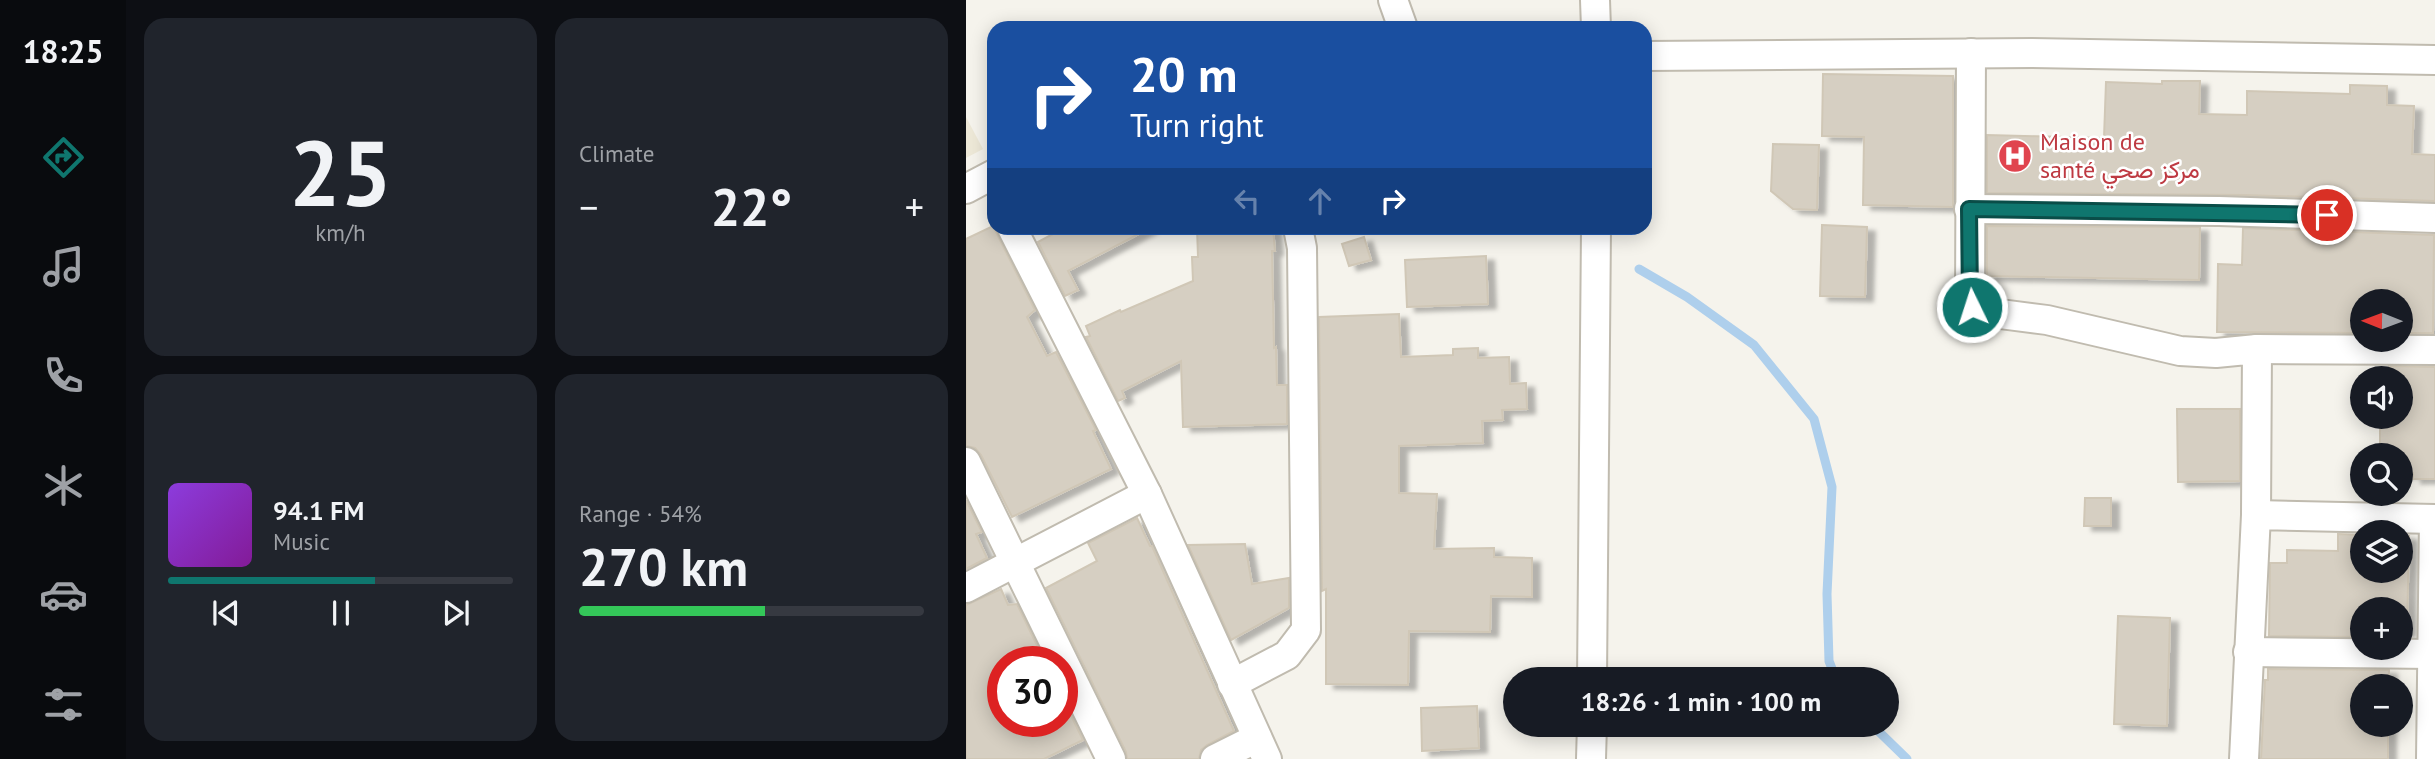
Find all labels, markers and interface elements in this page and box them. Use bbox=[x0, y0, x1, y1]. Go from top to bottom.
text: 18:25 bbox=[22, 30, 104, 72]
text: 20 m bbox=[1130, 42, 1237, 106]
icon: right bbox=[1015, 49, 1106, 140]
text: Turn right bbox=[1130, 104, 1264, 146]
text: 25 bbox=[289, 113, 392, 231]
place label: Maison de santé مركز صحي bbox=[2040, 126, 2200, 189]
icon: directions bbox=[39, 133, 88, 182]
hospital icon: Maison de santé مركز صحي bbox=[1996, 137, 2034, 175]
text: Climate bbox=[579, 139, 654, 168]
text: 22° bbox=[711, 173, 792, 240]
text: − bbox=[579, 182, 598, 231]
text: + bbox=[905, 182, 924, 231]
icon: left bbox=[1228, 182, 1266, 220]
icon: ahead bbox=[1301, 182, 1339, 220]
icon: right bbox=[1374, 182, 1412, 220]
pin bbox=[2297, 185, 2357, 245]
icon: arrive bbox=[2308, 196, 2346, 234]
text: km/h bbox=[315, 218, 366, 247]
icon: music bbox=[39, 242, 88, 291]
position arrow bbox=[1935, 270, 2009, 344]
north arrow bbox=[2350, 289, 2413, 352]
map controls bbox=[2350, 289, 2413, 737]
icon: phone bbox=[39, 351, 88, 400]
button: sound bbox=[2350, 366, 2413, 429]
button: search bbox=[2350, 443, 2413, 506]
icon: climate bbox=[39, 461, 88, 510]
text: 94.1 FM bbox=[273, 494, 364, 527]
text: Range · 54% bbox=[579, 499, 702, 528]
button: layers bbox=[2350, 520, 2413, 583]
text: Music bbox=[273, 527, 330, 556]
text: 270 km bbox=[579, 533, 748, 600]
icon: car bbox=[39, 570, 88, 619]
icon: previous bbox=[207, 594, 245, 632]
icon: pause bbox=[322, 594, 360, 632]
icon: next bbox=[437, 594, 475, 632]
button: + bbox=[2350, 597, 2413, 660]
speed limit sign: 30 bbox=[987, 646, 1078, 737]
button: − bbox=[2350, 674, 2413, 737]
icon: filters bbox=[39, 680, 88, 729]
text: 18:26 · 1 min · 100 m bbox=[1581, 685, 1821, 718]

